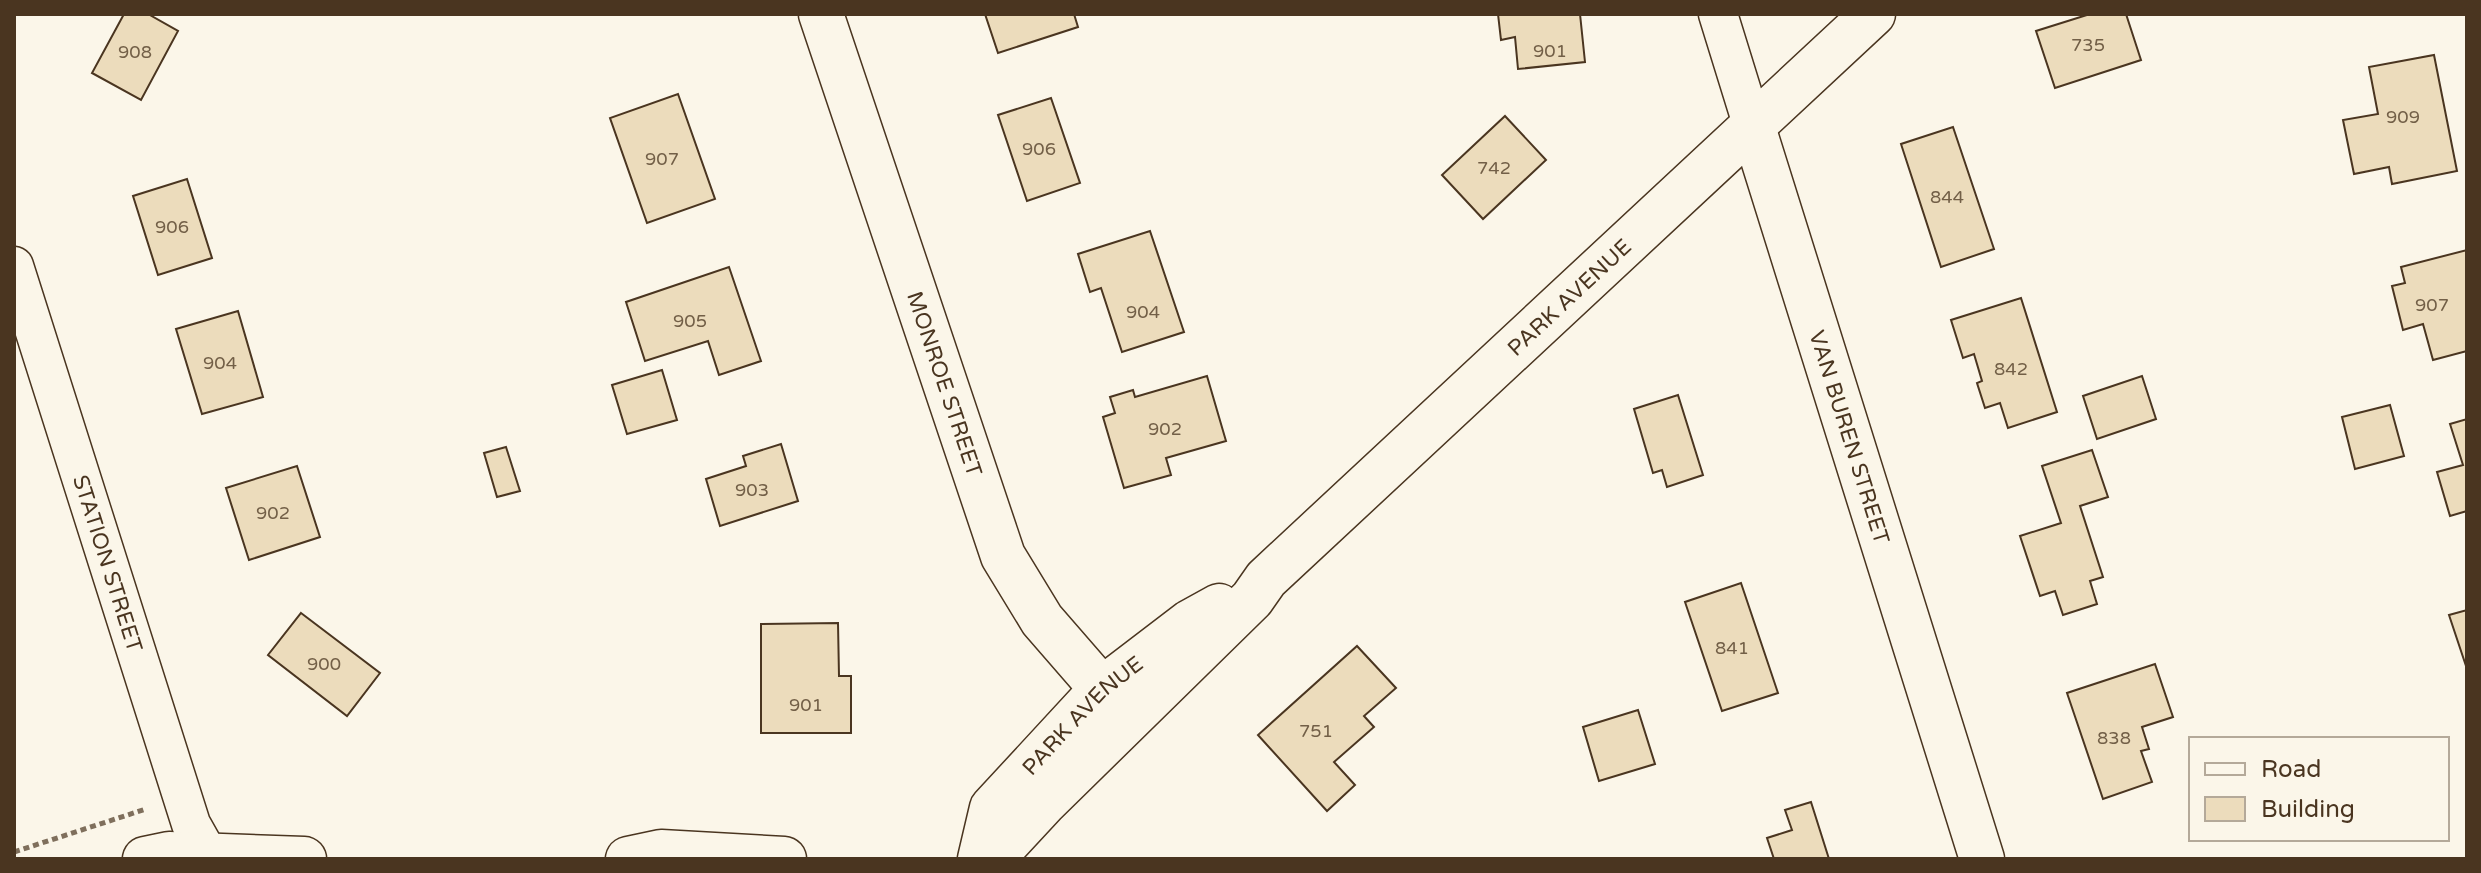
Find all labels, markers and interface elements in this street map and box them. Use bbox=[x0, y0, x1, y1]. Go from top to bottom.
house number: 735 bbox=[2071, 34, 2105, 56]
house number: 901 bbox=[1533, 40, 1567, 62]
house number: 908 bbox=[118, 41, 152, 63]
house number: 909 bbox=[2386, 106, 2420, 128]
house number: 906 bbox=[1022, 138, 1056, 160]
house number: 907 bbox=[645, 148, 679, 170]
house number: 742 bbox=[1477, 157, 1511, 179]
house number: 844 bbox=[1930, 186, 1964, 208]
house number: 906 bbox=[155, 216, 189, 238]
street label: PARK AVENUE bbox=[1502, 234, 1637, 362]
street label: MONROE STREET bbox=[901, 288, 988, 480]
house number: 907 bbox=[2415, 294, 2449, 316]
house number: 904 bbox=[1126, 301, 1160, 323]
house number: 905 bbox=[673, 310, 707, 332]
street label: VAN BUREN STREET bbox=[1803, 327, 1895, 548]
house number: 904 bbox=[203, 352, 237, 374]
house number: 842 bbox=[1994, 358, 2028, 380]
house number: 902 bbox=[1148, 418, 1182, 440]
street label: STATION STREET bbox=[67, 472, 148, 656]
house number: 903 bbox=[735, 479, 769, 501]
house number: 902 bbox=[256, 502, 290, 524]
house number: 841 bbox=[1715, 637, 1749, 659]
street label: PARK AVENUE bbox=[1017, 651, 1148, 781]
house number: 900 bbox=[307, 653, 341, 675]
house number: 901 bbox=[789, 694, 823, 716]
house number: 751 bbox=[1299, 720, 1333, 742]
house number: 838 bbox=[2097, 727, 2131, 749]
legend bbox=[2189, 737, 2449, 841]
text: Road bbox=[2261, 755, 2321, 784]
text: Building bbox=[2261, 795, 2355, 824]

